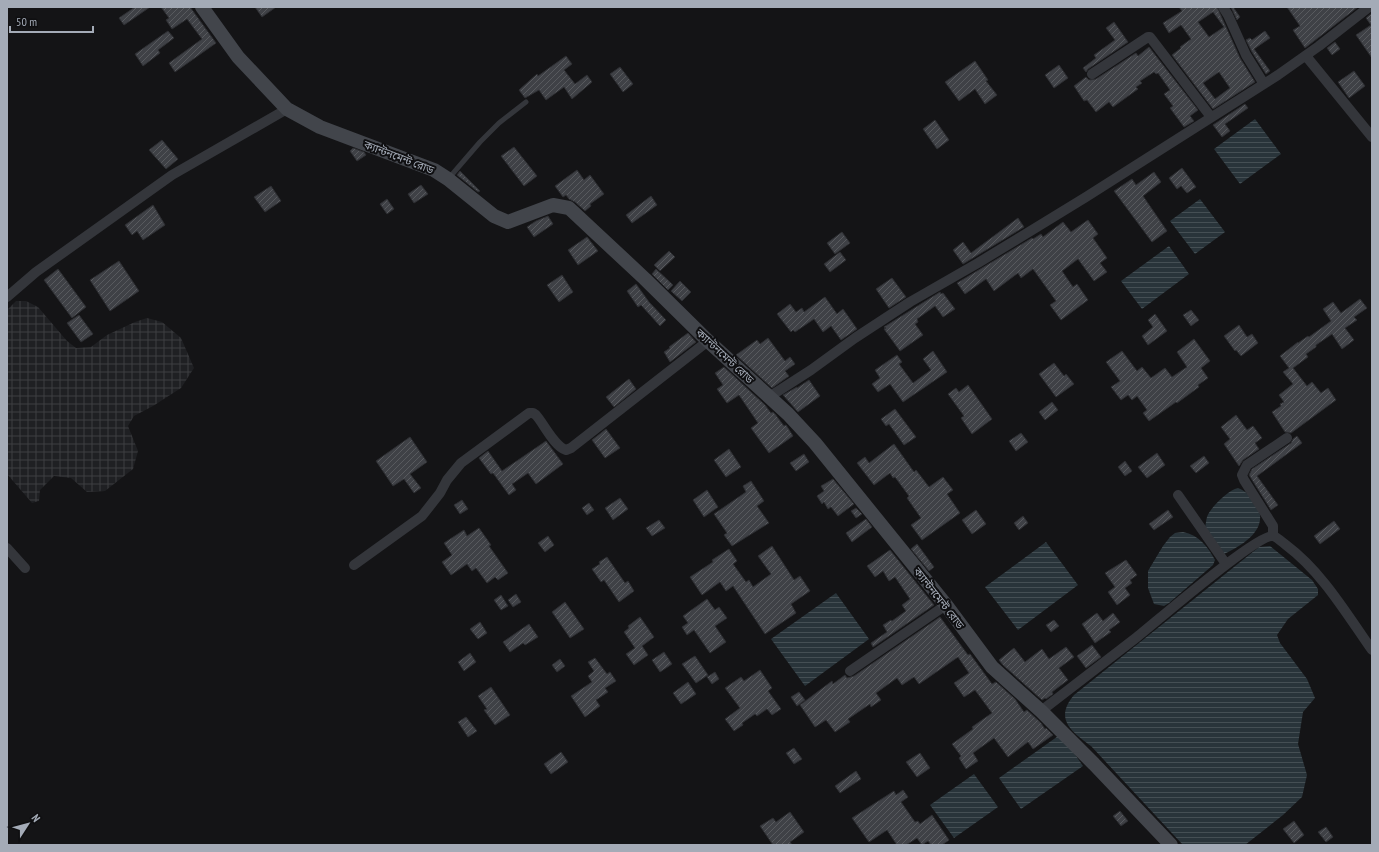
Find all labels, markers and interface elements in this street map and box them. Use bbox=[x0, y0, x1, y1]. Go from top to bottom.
scale bar bbox=[10, 8, 93, 34]
text: 50 m bbox=[16, 14, 37, 29]
street label: ক্যান্টনমেন্ট রোড bbox=[361, 137, 436, 177]
street label: ক্যান্টনমেন্ট রোড bbox=[692, 325, 757, 386]
street label: ক্যান্টনমেন্ট রোড bbox=[910, 564, 967, 632]
north arrow bbox=[8, 804, 48, 844]
text: N bbox=[29, 812, 44, 825]

